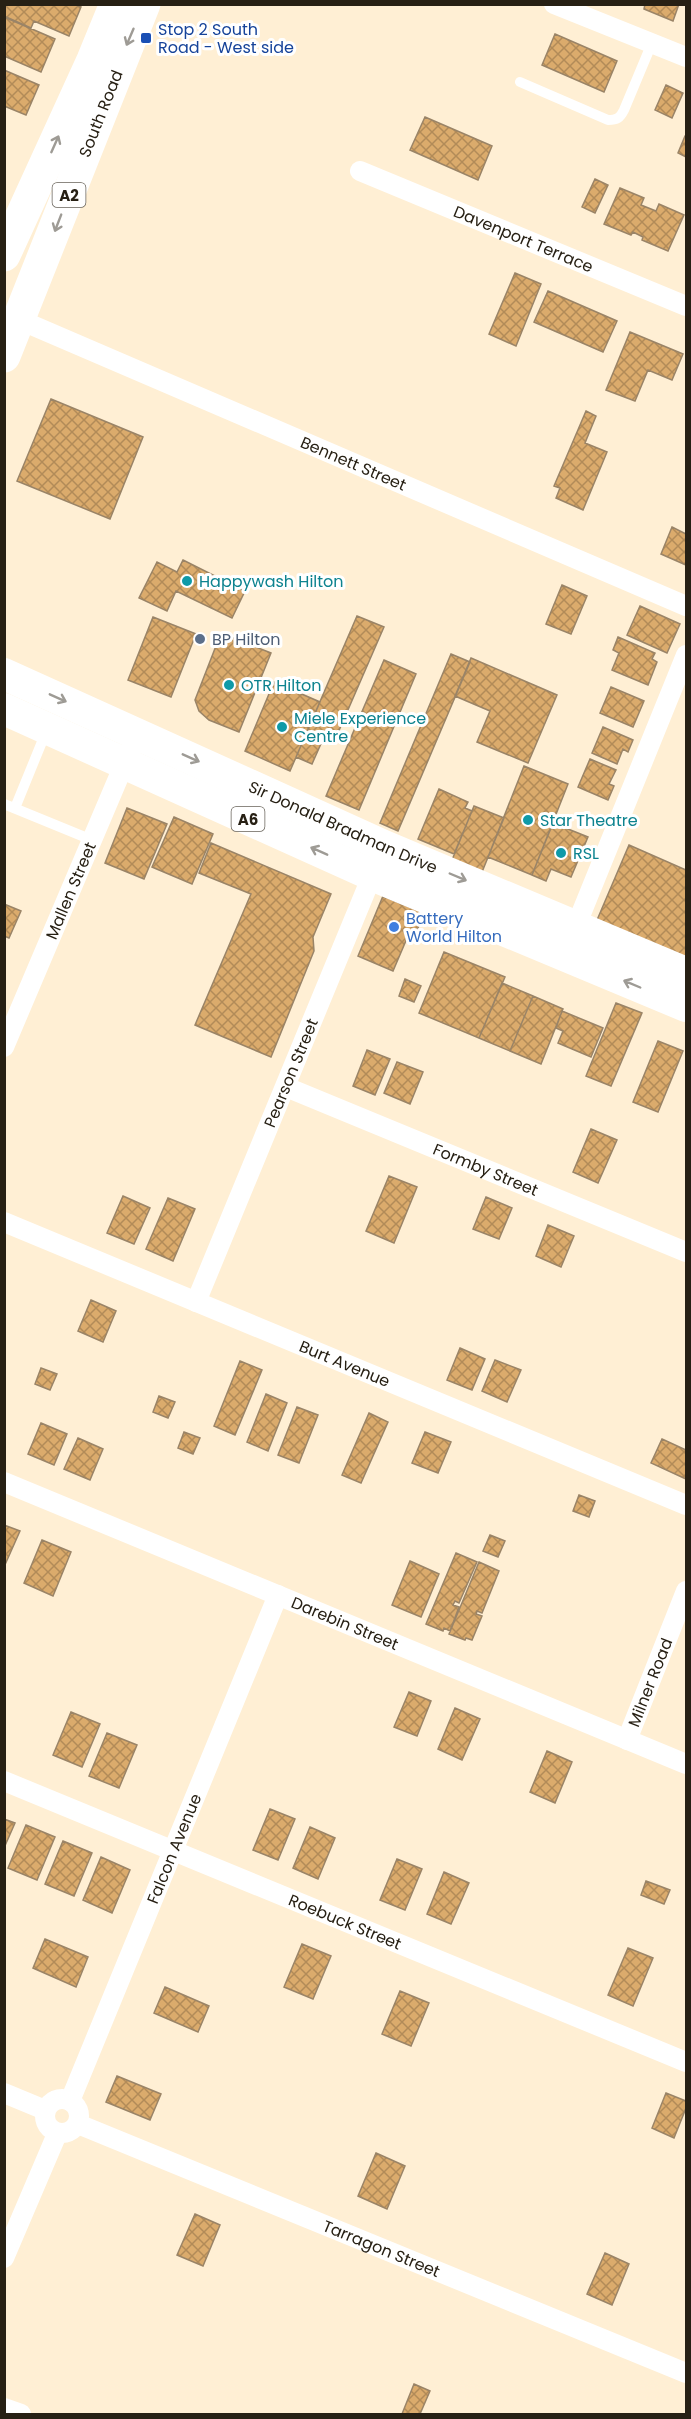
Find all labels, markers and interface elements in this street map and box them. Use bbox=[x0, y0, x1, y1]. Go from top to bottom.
place label: Stop 2 South Road - West side bbox=[158, 18, 294, 59]
one-way arrow bbox=[124, 27, 135, 46]
marker: Stop 2 South Road - West side bbox=[139, 31, 153, 45]
street label: South Road bbox=[73, 67, 128, 160]
one-way arrow bbox=[50, 136, 61, 154]
road number: A2 bbox=[52, 183, 86, 207]
street label: Davenport Terrace bbox=[450, 200, 597, 278]
one-way arrow bbox=[52, 213, 63, 231]
street label: Bennett Street bbox=[297, 430, 410, 496]
place label: Happywash Hilton bbox=[199, 570, 344, 593]
marker: Happywash Hilton bbox=[180, 574, 194, 588]
place label: BP Hilton bbox=[212, 628, 281, 651]
marker: BP Hilton bbox=[193, 632, 207, 646]
place label: OTR Hilton bbox=[241, 674, 321, 697]
marker: OTR Hilton bbox=[222, 678, 236, 692]
one-way arrow bbox=[48, 692, 66, 704]
place label: Miele Experience Centre bbox=[294, 707, 426, 748]
marker: Miele Experience Centre bbox=[275, 720, 289, 734]
one-way arrow bbox=[181, 753, 199, 764]
street label: Sir Donald Bradman Drive bbox=[245, 775, 441, 879]
road number: A6 bbox=[232, 807, 264, 831]
place label: Star Theatre bbox=[540, 809, 638, 832]
marker: Star Theatre bbox=[521, 813, 535, 827]
street label: Mallen Street bbox=[40, 838, 101, 943]
place label: RSL bbox=[573, 842, 599, 865]
one-way arrow bbox=[310, 845, 328, 856]
marker: RSL bbox=[554, 846, 568, 860]
one-way arrow bbox=[448, 872, 466, 883]
place label: Battery World Hilton bbox=[406, 907, 502, 948]
marker: Battery World Hilton bbox=[387, 920, 401, 934]
one-way arrow bbox=[624, 978, 642, 989]
street label: Pearson Street bbox=[258, 1015, 323, 1131]
street label: Formby Street bbox=[430, 1137, 542, 1201]
street label: Burt Avenue bbox=[296, 1334, 394, 1393]
street label: Darebin Street bbox=[288, 1591, 402, 1656]
street label: Milner Road bbox=[622, 1635, 678, 1730]
street label: Falcon Avenue bbox=[141, 1790, 207, 1907]
street label: Roebuck Street bbox=[285, 1888, 405, 1955]
street label: Tarragon Street bbox=[319, 2214, 444, 2283]

